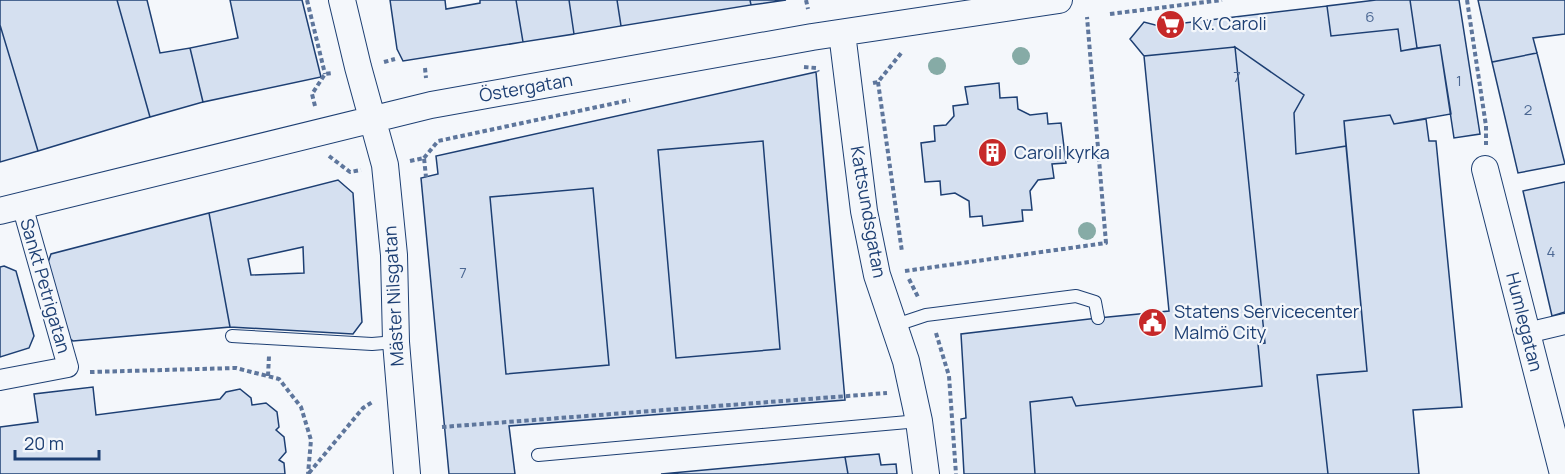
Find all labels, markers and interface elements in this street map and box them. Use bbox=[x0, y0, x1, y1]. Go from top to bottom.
house number: 6 bbox=[1365, 6, 1375, 27]
supermarket icon: Kv. Caroli bbox=[1155, 8, 1187, 40]
place label: Kv. Caroli bbox=[1192, 11, 1267, 35]
house number: 7 bbox=[1233, 66, 1241, 87]
street label: Östergatan bbox=[477, 67, 574, 107]
house number: 1 bbox=[1456, 70, 1462, 91]
house number: 2 bbox=[1524, 99, 1532, 120]
building icon: Caroli kyrka bbox=[977, 137, 1009, 169]
place label: Caroli kyrka bbox=[1014, 140, 1110, 164]
street label: Kattsundsgatan bbox=[846, 144, 892, 280]
street label: Sankt Petrigatan bbox=[15, 215, 77, 356]
street label: Mäster Nilsgatan bbox=[377, 225, 409, 367]
house number: 4 bbox=[1547, 241, 1556, 262]
house number: 7 bbox=[459, 262, 467, 283]
street label: Humlegatan bbox=[1501, 270, 1549, 374]
place label: Statens Servicecenter Malmö City bbox=[1174, 299, 1360, 344]
public building icon: Statens Servicecenter Malmö City bbox=[1137, 306, 1169, 338]
scale bar bbox=[15, 423, 99, 461]
text: 20 m bbox=[24, 431, 64, 455]

